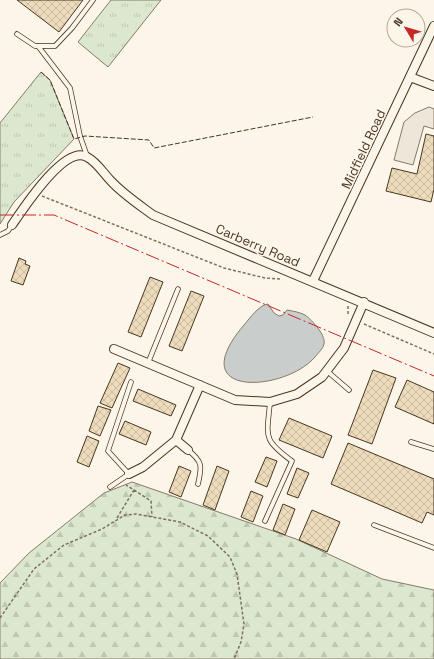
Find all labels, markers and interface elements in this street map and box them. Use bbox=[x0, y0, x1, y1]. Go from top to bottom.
north arrow bbox=[386, 8, 426, 48]
text: N bbox=[390, 15, 406, 29]
street label: Midfield Road bbox=[338, 107, 389, 192]
street label: Carberry Road bbox=[213, 220, 302, 271]

